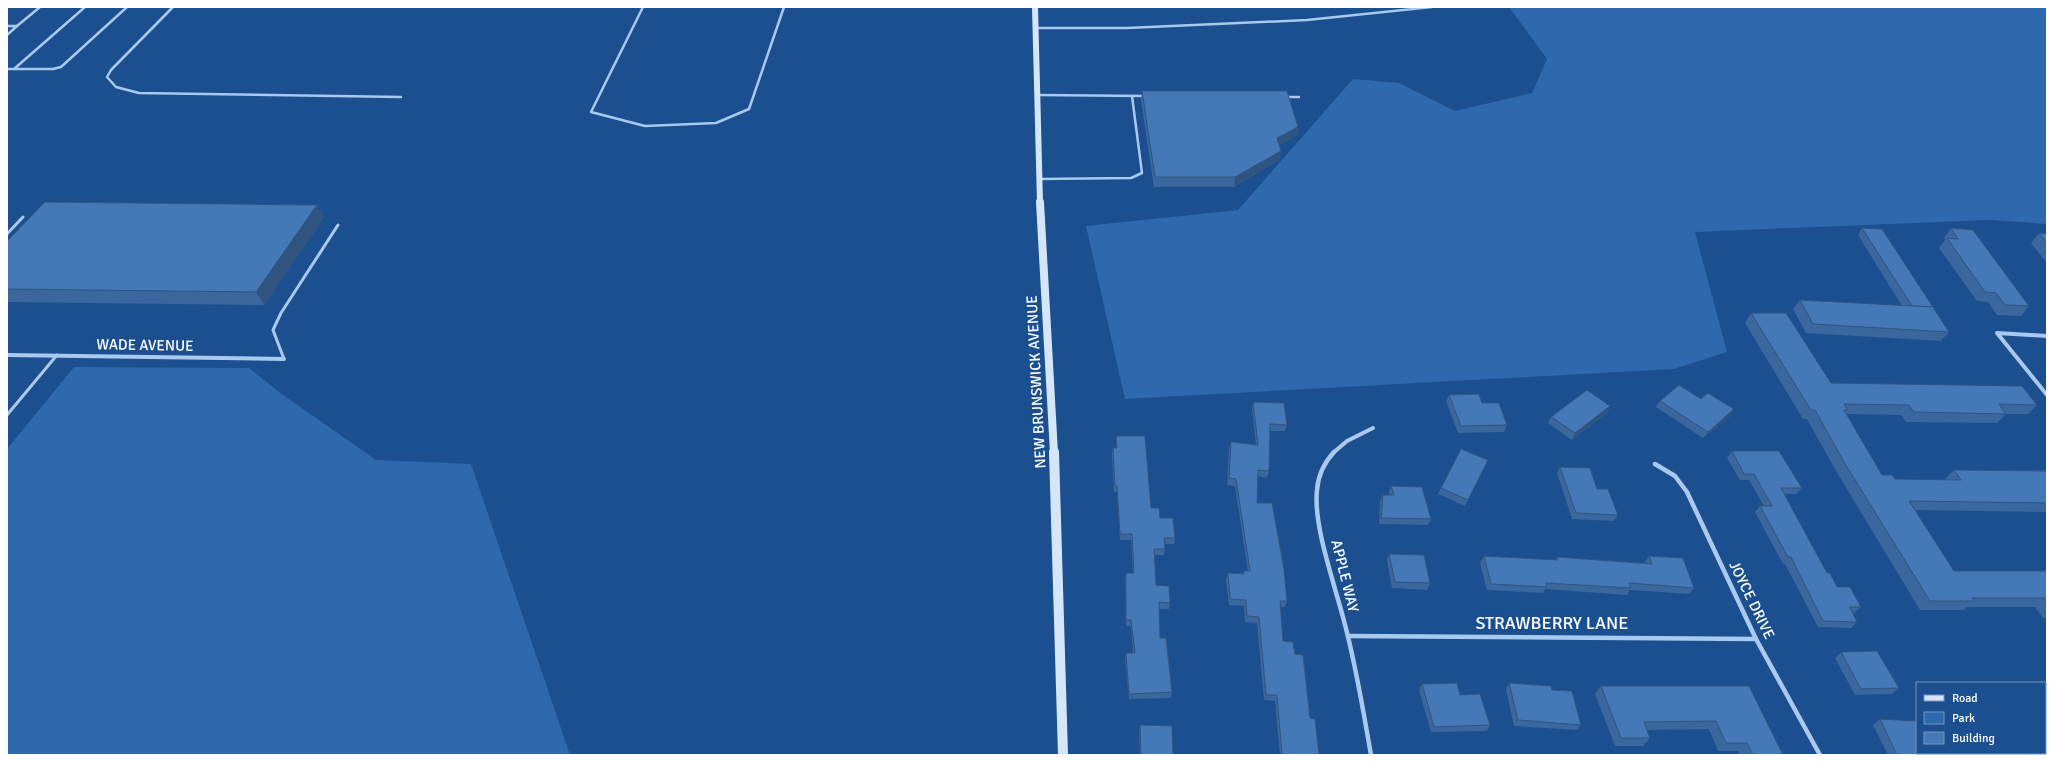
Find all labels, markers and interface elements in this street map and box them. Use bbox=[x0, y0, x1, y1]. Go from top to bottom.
street label: NEW BRUNSWICK AVENUE bbox=[1022, 295, 1050, 469]
street label: WADE AVENUE bbox=[96, 335, 194, 355]
street label: APPLE WAY bbox=[1327, 538, 1363, 614]
street label: JOYCE DRIVE bbox=[1725, 558, 1779, 642]
street label: STRAWBERRY LANE bbox=[1476, 612, 1628, 634]
legend bbox=[1916, 682, 2046, 754]
text: Road bbox=[1952, 691, 1978, 706]
text: Park bbox=[1952, 711, 1975, 726]
text: Building bbox=[1952, 731, 1995, 746]

